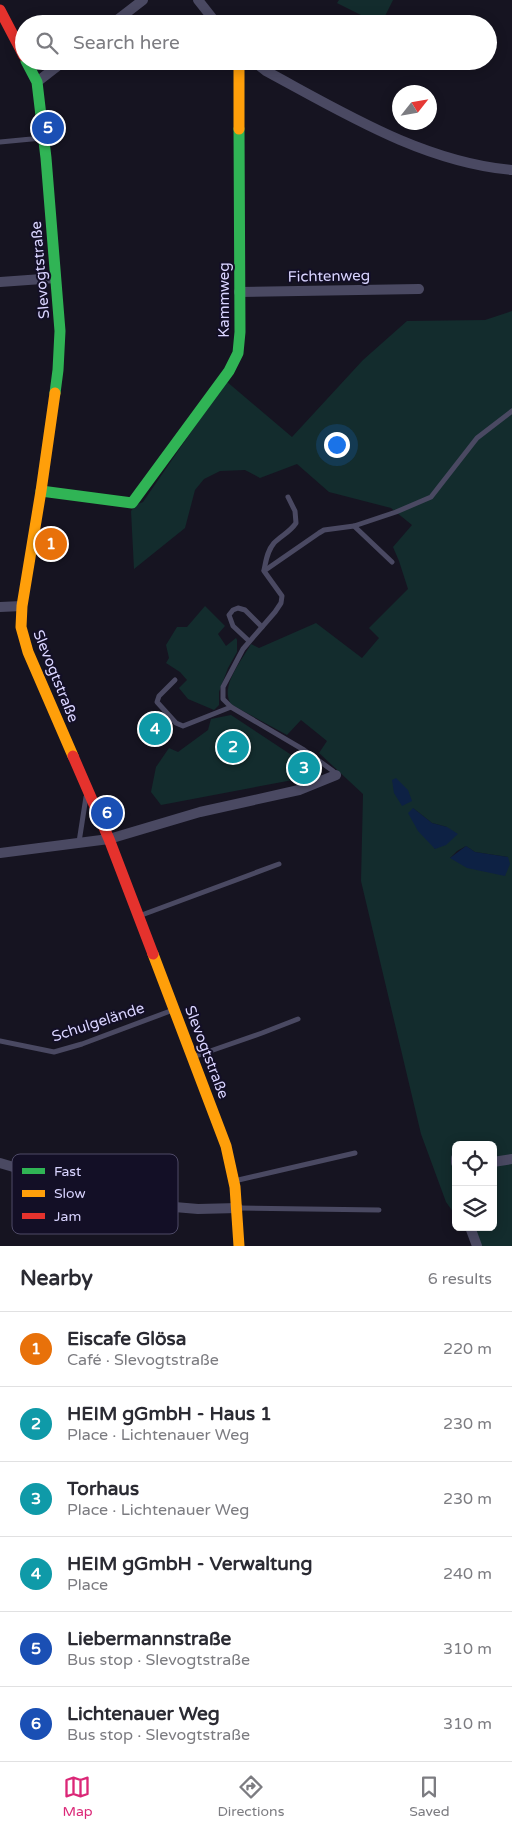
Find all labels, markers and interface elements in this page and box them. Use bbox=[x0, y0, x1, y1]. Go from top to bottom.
search box bbox=[15, 15, 497, 70]
icon: search bbox=[33, 29, 61, 57]
text: Search here bbox=[73, 32, 180, 54]
north arrow bbox=[392, 85, 437, 130]
pin: 5 bbox=[32, 109, 64, 147]
street label: Slevogtstraße bbox=[27, 220, 53, 320]
street label: Kammweg bbox=[215, 262, 233, 338]
street label: Fichtenweg bbox=[288, 266, 370, 286]
your location bbox=[324, 432, 350, 458]
pin: 1 bbox=[35, 525, 67, 563]
street label: Slevogtstraße bbox=[29, 627, 83, 725]
pin: 4 bbox=[139, 710, 171, 748]
pin: 2 bbox=[217, 728, 249, 766]
pin: 3 bbox=[288, 749, 320, 787]
pin: 6 bbox=[91, 794, 123, 832]
street label: Schulgelände bbox=[49, 999, 147, 1045]
street label: Slevogtstraße bbox=[181, 1003, 233, 1101]
map controls bbox=[452, 1141, 497, 1231]
button: locate bbox=[452, 1141, 497, 1186]
legend bbox=[12, 1154, 178, 1234]
text: Fast bbox=[54, 1163, 82, 1180]
text: Slow bbox=[54, 1185, 86, 1202]
button: layers bbox=[452, 1186, 497, 1231]
text: Jam bbox=[54, 1208, 81, 1225]
text: Nearby bbox=[20, 1266, 93, 1291]
text: 6 results bbox=[428, 1269, 492, 1289]
text: Eiscafe Glösa bbox=[67, 1328, 186, 1350]
text: 1 bbox=[31, 1339, 41, 1359]
text: 220 m bbox=[443, 1339, 492, 1359]
text: Café · Slevogtstraße bbox=[67, 1350, 219, 1370]
text: HEIM gGmbH - Haus 1 bbox=[67, 1403, 272, 1425]
text: 2 bbox=[31, 1414, 41, 1434]
text: 230 m bbox=[443, 1414, 492, 1434]
text: Place · Lichtenauer Weg bbox=[67, 1425, 249, 1445]
text: Torhaus bbox=[67, 1478, 139, 1500]
text: 3 bbox=[31, 1489, 41, 1509]
text: 230 m bbox=[443, 1489, 492, 1509]
text: Place · Lichtenauer Weg bbox=[67, 1500, 249, 1520]
text: HEIM gGmbH - Verwaltung bbox=[67, 1553, 312, 1575]
text: 4 bbox=[31, 1564, 41, 1584]
text: 240 m bbox=[443, 1564, 492, 1584]
text: Place bbox=[67, 1575, 108, 1595]
text: Liebermannstraße bbox=[67, 1628, 231, 1650]
text: 5 bbox=[31, 1639, 41, 1659]
text: 310 m bbox=[443, 1639, 492, 1659]
text: Bus stop · Slevogtstraße bbox=[67, 1650, 250, 1670]
text: Lichtenauer Weg bbox=[67, 1703, 220, 1725]
text: 6 bbox=[31, 1714, 41, 1734]
text: 310 m bbox=[443, 1714, 492, 1734]
text: Bus stop · Slevogtstraße bbox=[67, 1725, 250, 1745]
tab: Map bbox=[62, 1773, 93, 1820]
tab: Directions bbox=[217, 1773, 284, 1820]
tab: Saved bbox=[409, 1773, 450, 1820]

